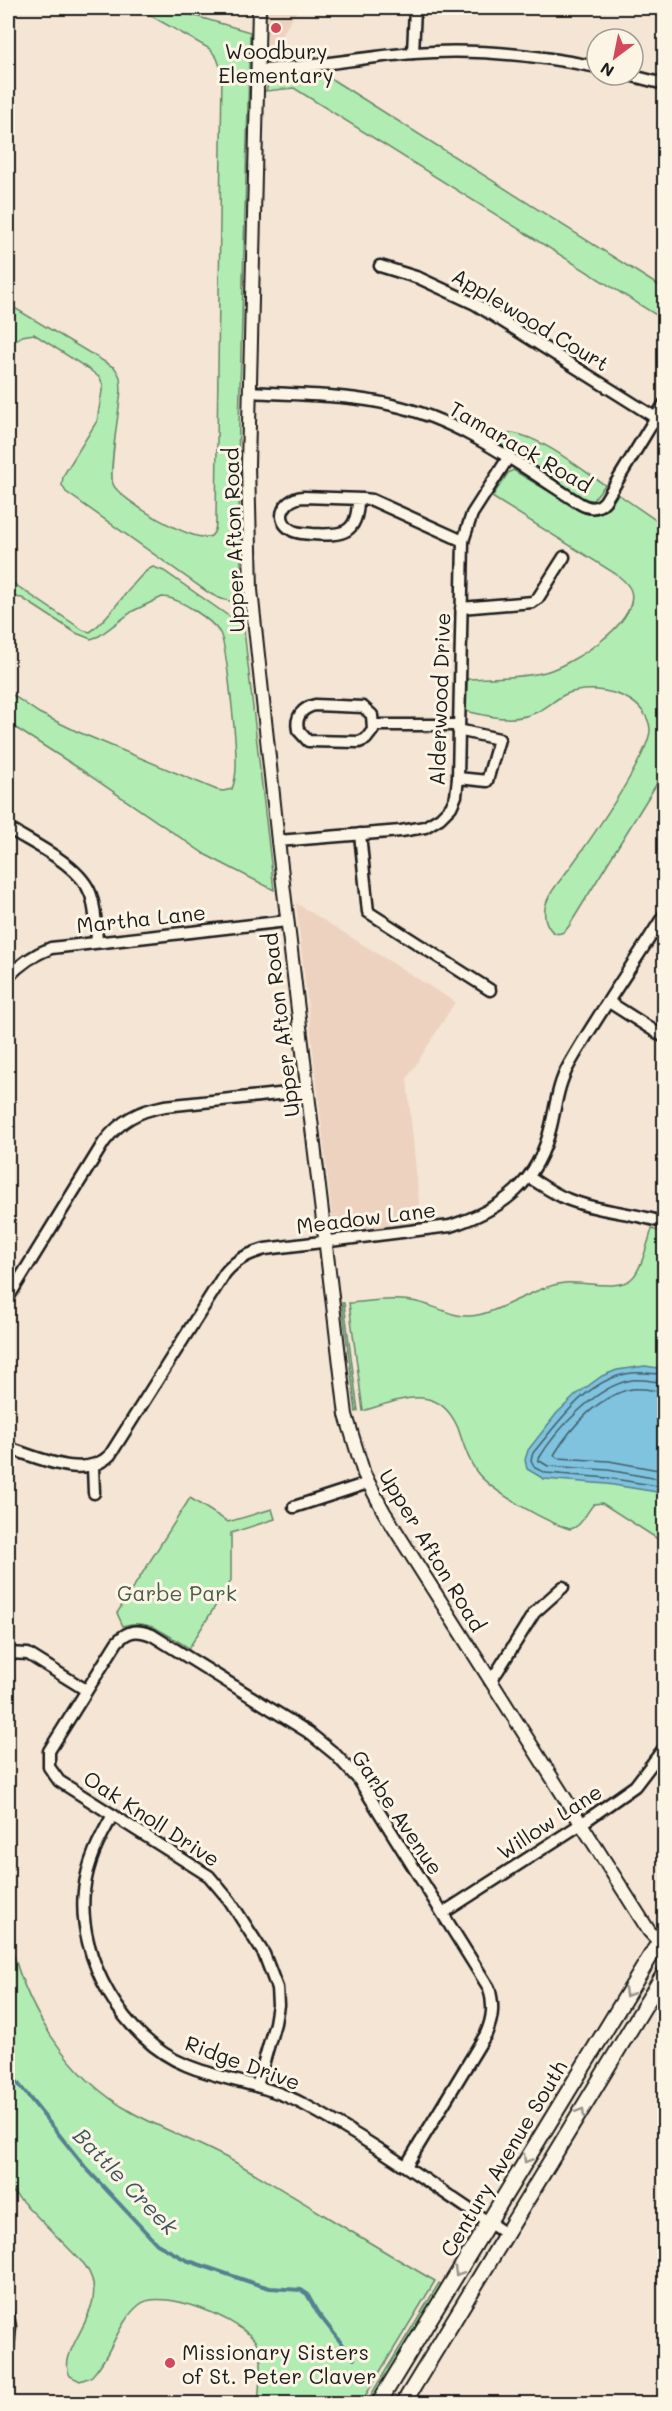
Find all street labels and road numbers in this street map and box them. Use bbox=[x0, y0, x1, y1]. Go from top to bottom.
street label: Applewood Court bbox=[447, 261, 615, 377]
street label: Tamarack Road bbox=[445, 394, 597, 498]
street label: Upper Afton Road bbox=[216, 447, 250, 633]
street label: Alderwood Drive bbox=[422, 612, 456, 786]
street label: Martha Lane bbox=[75, 898, 207, 938]
street label: Upper Afton Road bbox=[255, 931, 305, 1119]
street label: Meadow Lane bbox=[295, 1195, 437, 1239]
street label: Upper Afton Road bbox=[374, 1464, 492, 1636]
street label: Garbe Avenue bbox=[346, 1744, 450, 1880]
street label: Oak Knoll Drive bbox=[79, 1764, 225, 1872]
street label: Willow Lane bbox=[491, 1777, 607, 1865]
street label: Ridge Drive bbox=[182, 2029, 304, 2095]
street label: Century Avenue South bbox=[434, 2055, 572, 2261]

